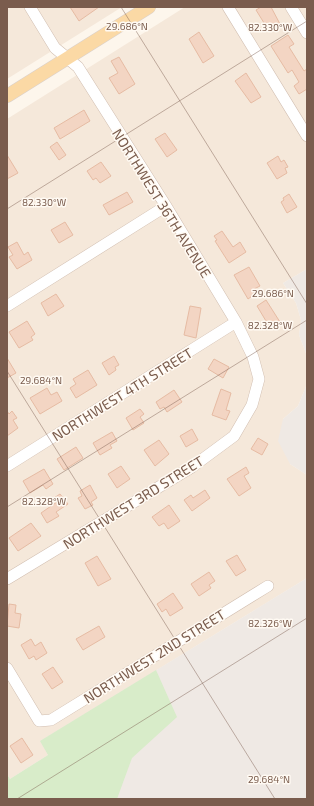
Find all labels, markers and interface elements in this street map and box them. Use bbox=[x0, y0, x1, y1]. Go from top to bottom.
text: 29.686°N bbox=[106, 20, 148, 32]
text: 82.330°W bbox=[248, 21, 293, 33]
street label: NORTHWEST 36TH AVENUE bbox=[109, 125, 215, 281]
text: 82.330°W bbox=[22, 196, 67, 208]
text: 29.686°N bbox=[252, 287, 294, 299]
text: 82.328°W bbox=[248, 319, 293, 331]
street label: NORTHWEST 4TH STREET bbox=[49, 344, 195, 444]
text: 29.684°N bbox=[20, 374, 62, 386]
street label: NORTHWEST 3RD STREET bbox=[60, 452, 206, 552]
text: 82.328°W bbox=[22, 495, 67, 507]
street label: NORTHWEST 2ND STREET bbox=[80, 605, 228, 707]
text: 82.326°W bbox=[248, 617, 293, 629]
text: 29.684°N bbox=[248, 773, 290, 785]

